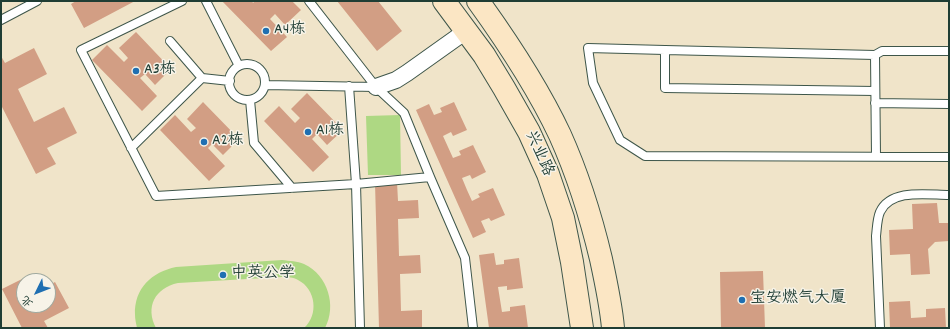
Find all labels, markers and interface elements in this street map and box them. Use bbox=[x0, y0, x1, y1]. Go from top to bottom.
place label: A4栋 bbox=[274, 21, 305, 41]
marker: A4栋 bbox=[261, 26, 271, 36]
place label: A3栋 bbox=[144, 61, 176, 81]
marker: A3栋 bbox=[131, 66, 141, 76]
place label: A1栋 bbox=[316, 122, 344, 142]
marker: A1栋 bbox=[303, 127, 313, 137]
street label: 兴业路 bbox=[519, 128, 557, 180]
place label: A2栋 bbox=[212, 132, 244, 152]
marker: A2栋 bbox=[199, 137, 209, 147]
place label: 中英公学 bbox=[231, 265, 295, 285]
marker: 中英公学 bbox=[218, 270, 228, 280]
north arrow bbox=[16, 273, 56, 313]
place label: 宝安燃气大厦 bbox=[750, 290, 846, 310]
text: 北 bbox=[18, 291, 38, 310]
marker: 宝安燃气大厦 bbox=[737, 295, 747, 305]

